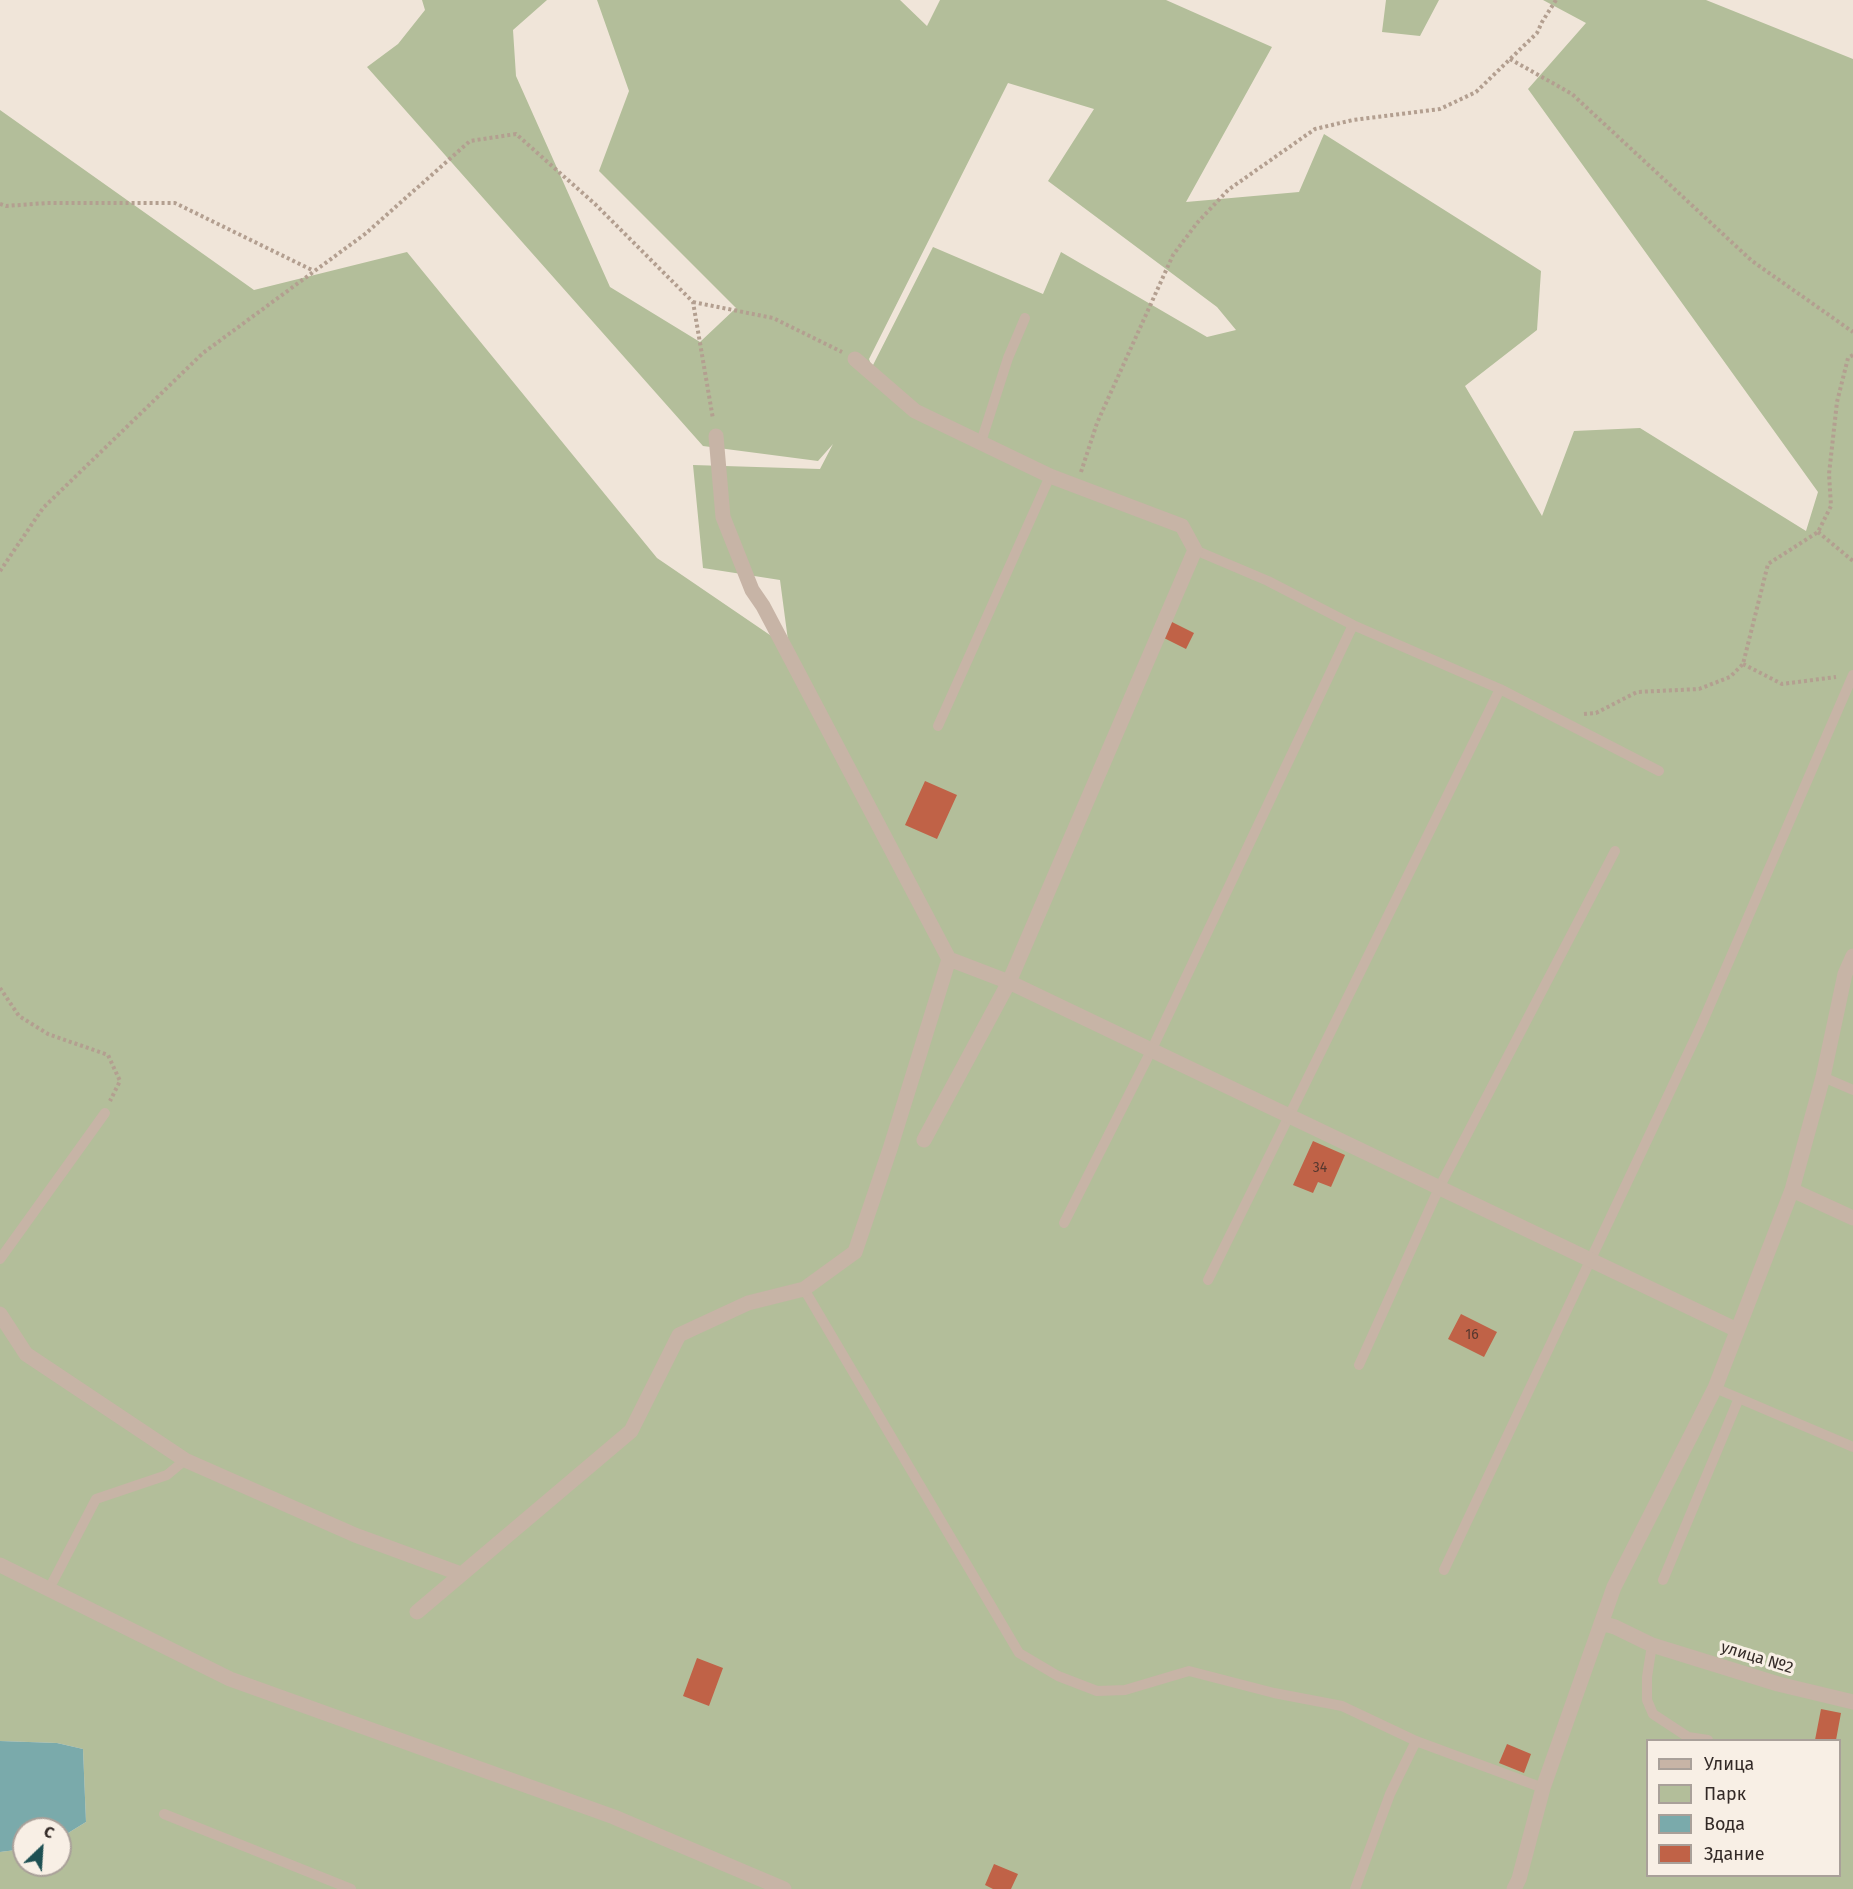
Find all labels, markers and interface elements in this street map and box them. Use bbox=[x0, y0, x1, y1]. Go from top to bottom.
house number: 34 bbox=[1313, 1160, 1327, 1176]
house number: 16 bbox=[1465, 1327, 1479, 1343]
street label: улица №2 bbox=[1718, 1638, 1796, 1678]
legend bbox=[1646, 1739, 1841, 1877]
text: Улица bbox=[1704, 1753, 1754, 1775]
text: Парк bbox=[1704, 1783, 1746, 1805]
text: Вода bbox=[1704, 1813, 1745, 1835]
north arrow bbox=[12, 1817, 72, 1877]
text: С bbox=[41, 1821, 57, 1843]
text: Здание bbox=[1704, 1843, 1765, 1865]

